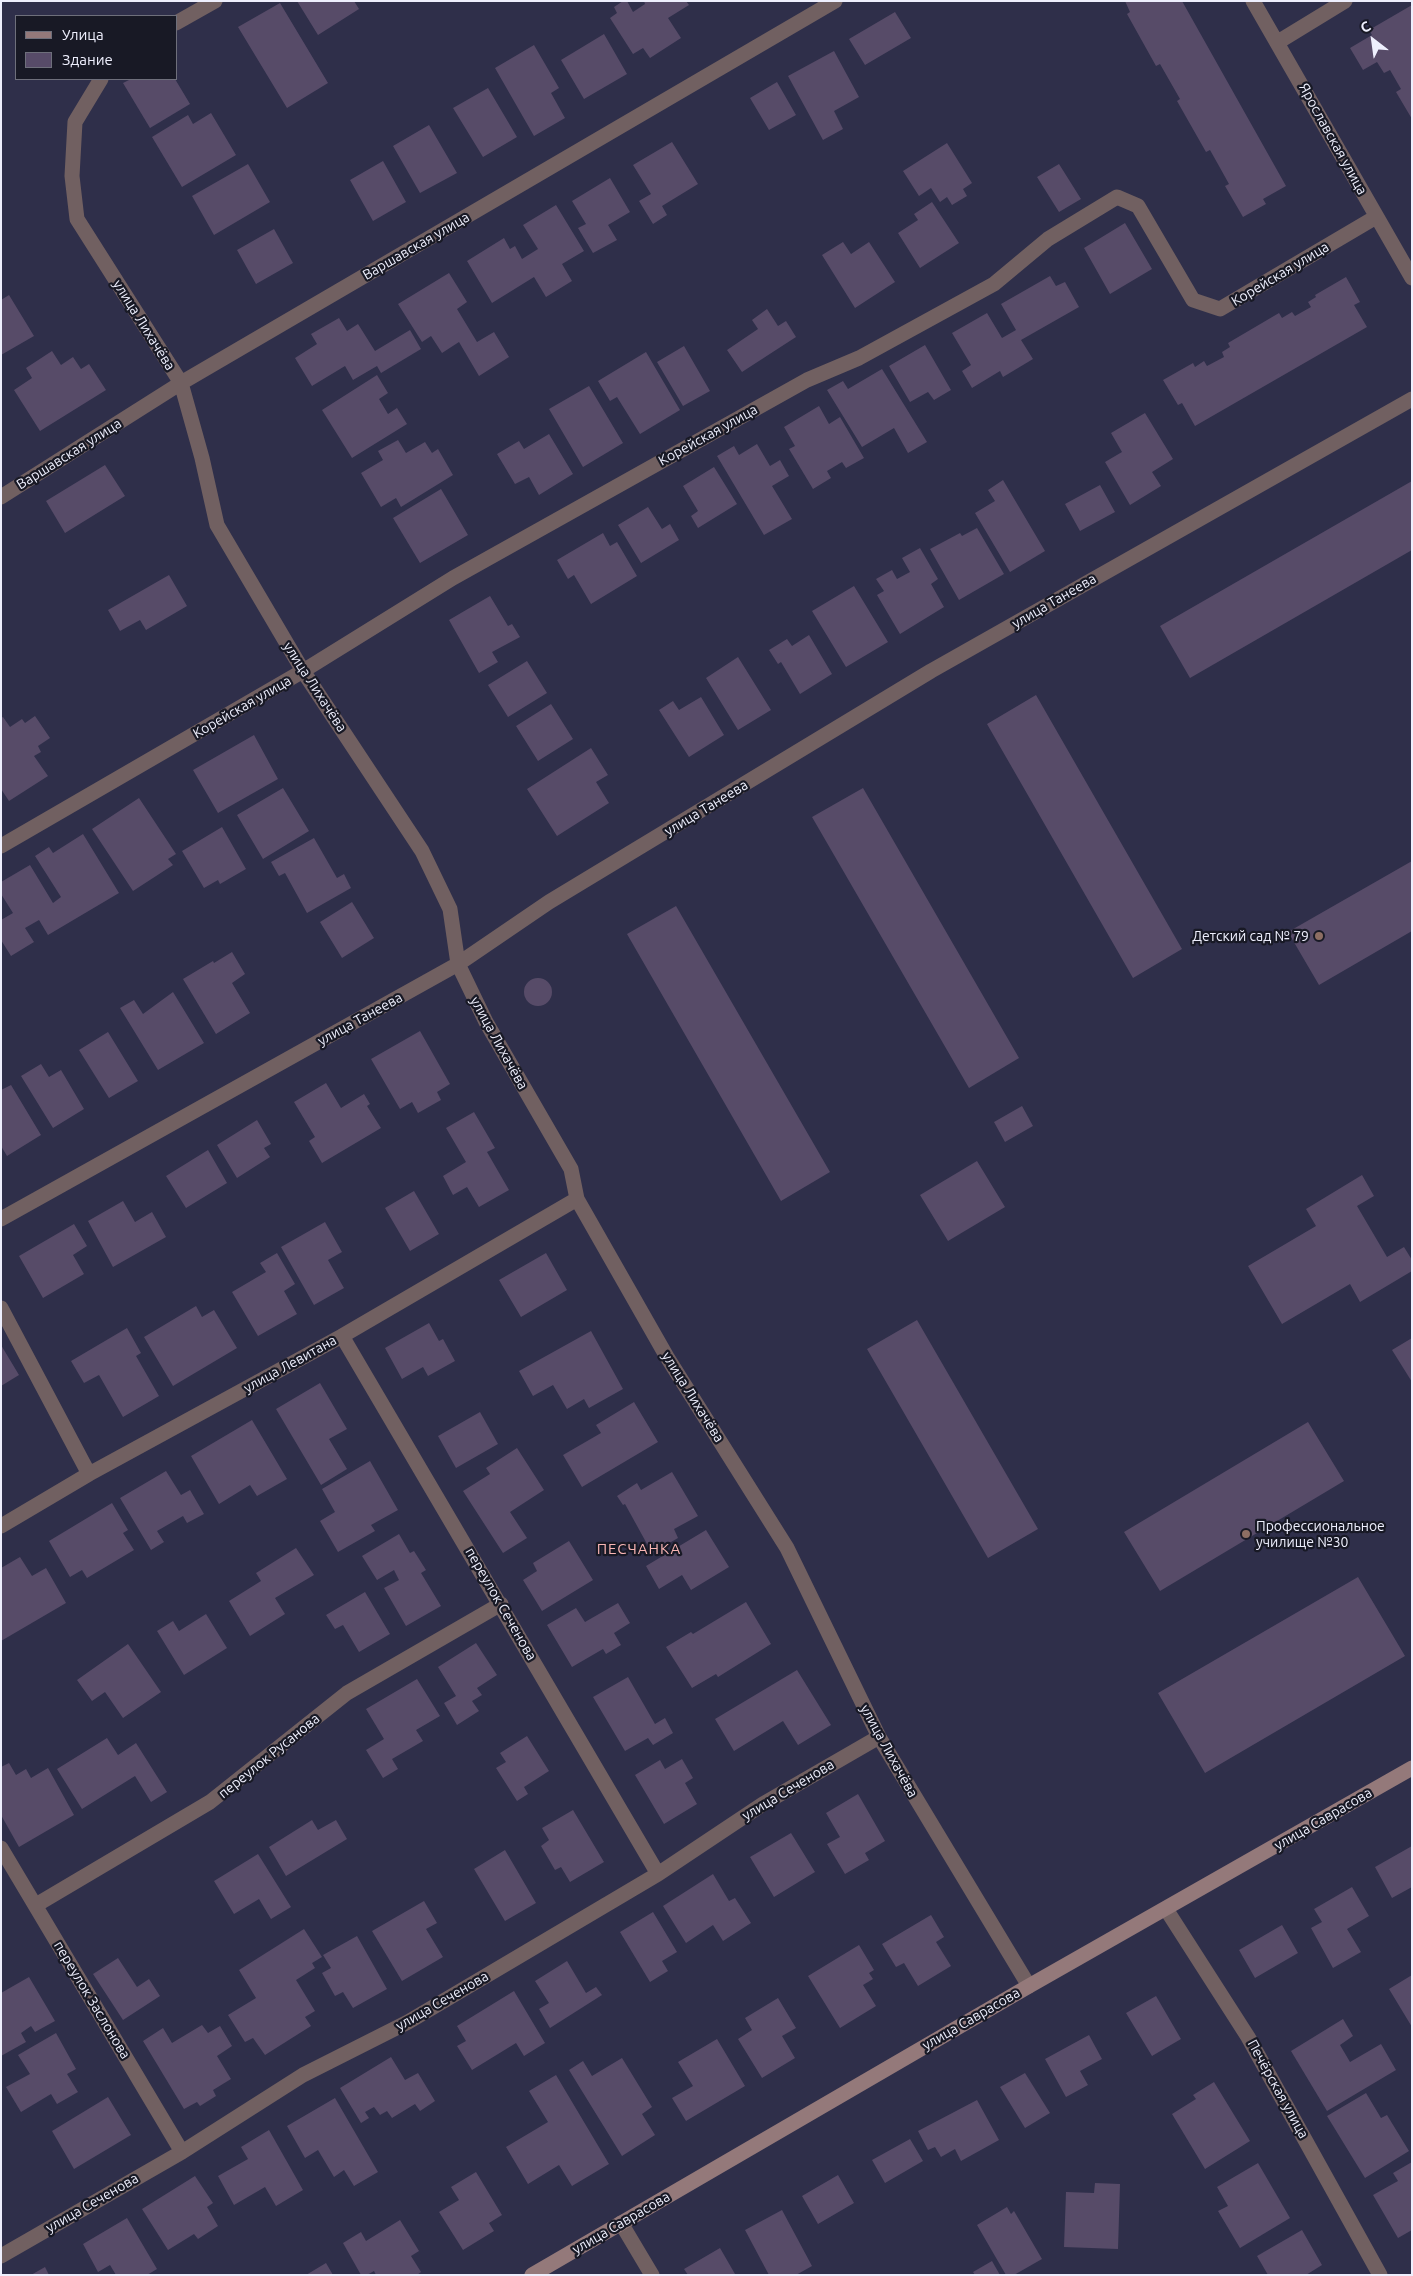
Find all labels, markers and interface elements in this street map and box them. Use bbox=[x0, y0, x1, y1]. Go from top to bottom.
legend bbox=[15, 15, 178, 80]
north arrow bbox=[1348, 15, 1398, 65]
text: С bbox=[1358, 18, 1373, 36]
text: Улица bbox=[62, 26, 104, 43]
text: Здание bbox=[62, 51, 113, 68]
street label: Ярославская улица bbox=[1295, 80, 1371, 198]
street label: Варшавская улица bbox=[360, 209, 472, 283]
street label: Корейская улица bbox=[1228, 238, 1332, 310]
street label: улица Лихачёва bbox=[109, 277, 179, 373]
street label: Корейская улица bbox=[656, 401, 760, 469]
street label: Варшавская улица bbox=[13, 415, 125, 493]
street label: улица Танеева bbox=[1009, 570, 1099, 632]
street label: улица Лихачёва bbox=[280, 639, 350, 735]
street label: Корейская улица bbox=[190, 672, 294, 742]
street label: улица Танеева bbox=[661, 776, 751, 840]
place label: Детский сад № 79 bbox=[1192, 928, 1309, 944]
marker: Детский сад № 79 bbox=[1313, 930, 1325, 942]
street label: улица Танеева bbox=[315, 989, 405, 1049]
street label: улица Лихачёва bbox=[467, 994, 531, 1092]
street label: улица Левитана bbox=[241, 1332, 339, 1396]
street label: улица Лихачёва bbox=[658, 1349, 728, 1445]
place label: Профессиональное училище №30 bbox=[1256, 1518, 1385, 1550]
marker: Профессиональное училище №30 bbox=[1240, 1528, 1252, 1540]
district label: ПЕСЧАНКА bbox=[596, 1540, 682, 1558]
street label: переулок Сеченова bbox=[462, 1545, 540, 1663]
street label: улица Лихачёва bbox=[857, 1702, 921, 1800]
street label: переулок Русанова bbox=[215, 1710, 323, 1802]
street label: улица Сеченова bbox=[739, 1756, 837, 1824]
street label: улица Саврасова bbox=[1271, 1784, 1375, 1854]
street label: переулок Заслонова bbox=[50, 1938, 134, 2062]
street label: улица Сеченова bbox=[393, 1968, 491, 2034]
street label: улица Саврасова bbox=[919, 1984, 1023, 2054]
street label: Печёрская улица bbox=[1244, 2037, 1312, 2141]
street label: улица Сеченова bbox=[43, 2170, 141, 2236]
street label: улица Саврасова bbox=[569, 2188, 673, 2258]

